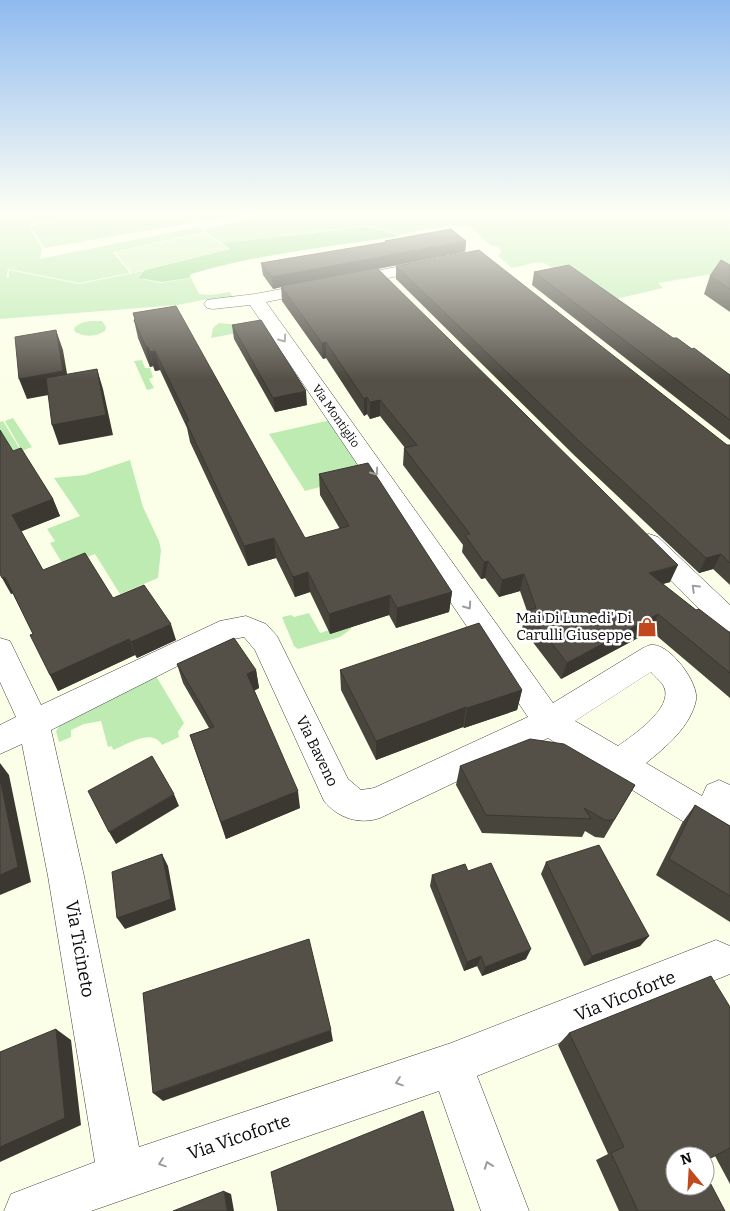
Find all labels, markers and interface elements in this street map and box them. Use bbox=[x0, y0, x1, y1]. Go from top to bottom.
one-way arrow bbox=[277, 333, 286, 343]
street label: Via Montiglio bbox=[309, 382, 363, 450]
one-way arrow bbox=[369, 467, 378, 476]
one-way arrow bbox=[692, 585, 701, 594]
one-way arrow bbox=[462, 600, 471, 610]
place label: Mai Di Lunedi' Di Carulli Giuseppe bbox=[516, 609, 633, 644]
shop icon: Mai Di Lunedi' Di Carulli Giuseppe bbox=[636, 616, 658, 638]
street label: Via Baveno bbox=[292, 713, 342, 789]
street label: Via Ticineto bbox=[61, 899, 99, 999]
street label: Via Vicoforte bbox=[571, 966, 679, 1026]
one-way arrow bbox=[395, 1077, 403, 1087]
street label: Via Vicoforte bbox=[185, 1109, 293, 1165]
north arrow bbox=[665, 1146, 715, 1196]
text: N bbox=[678, 1149, 694, 1169]
one-way arrow bbox=[158, 1157, 167, 1167]
one-way arrow bbox=[484, 1161, 494, 1170]

